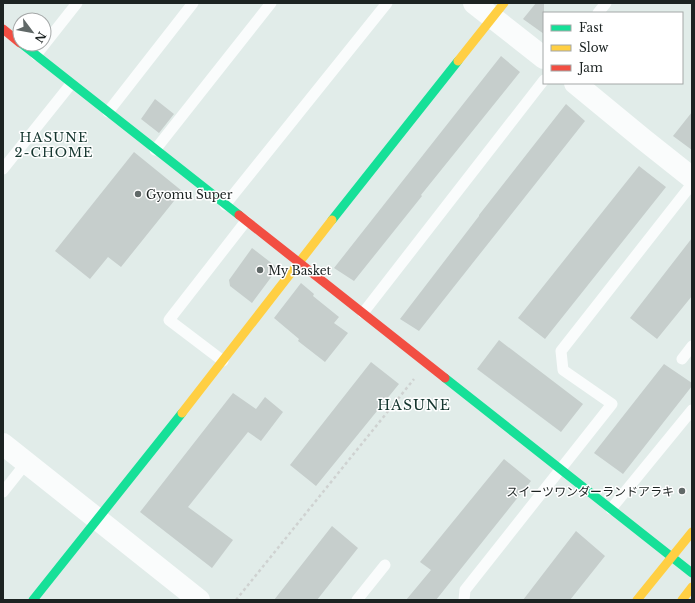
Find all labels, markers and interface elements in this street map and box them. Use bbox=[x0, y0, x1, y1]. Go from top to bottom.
north arrow bbox=[12, 12, 52, 52]
legend bbox=[543, 12, 683, 84]
text: Fast bbox=[579, 20, 604, 35]
text: N bbox=[31, 29, 49, 46]
text: Slow bbox=[579, 40, 609, 55]
text: Jam bbox=[577, 60, 603, 75]
district label: HASUNE 2-CHOME bbox=[14, 129, 94, 161]
place label: Gyomu Super bbox=[146, 187, 233, 202]
marker: Gyomu Super bbox=[133, 189, 143, 199]
place label: My Basket bbox=[268, 263, 332, 278]
marker: My Basket bbox=[255, 265, 265, 275]
district label: HASUNE bbox=[377, 396, 451, 414]
place label: スイーツワンダーランドアラキ bbox=[506, 484, 674, 499]
marker: スイーツワンダーランドアラキ bbox=[677, 486, 687, 496]

